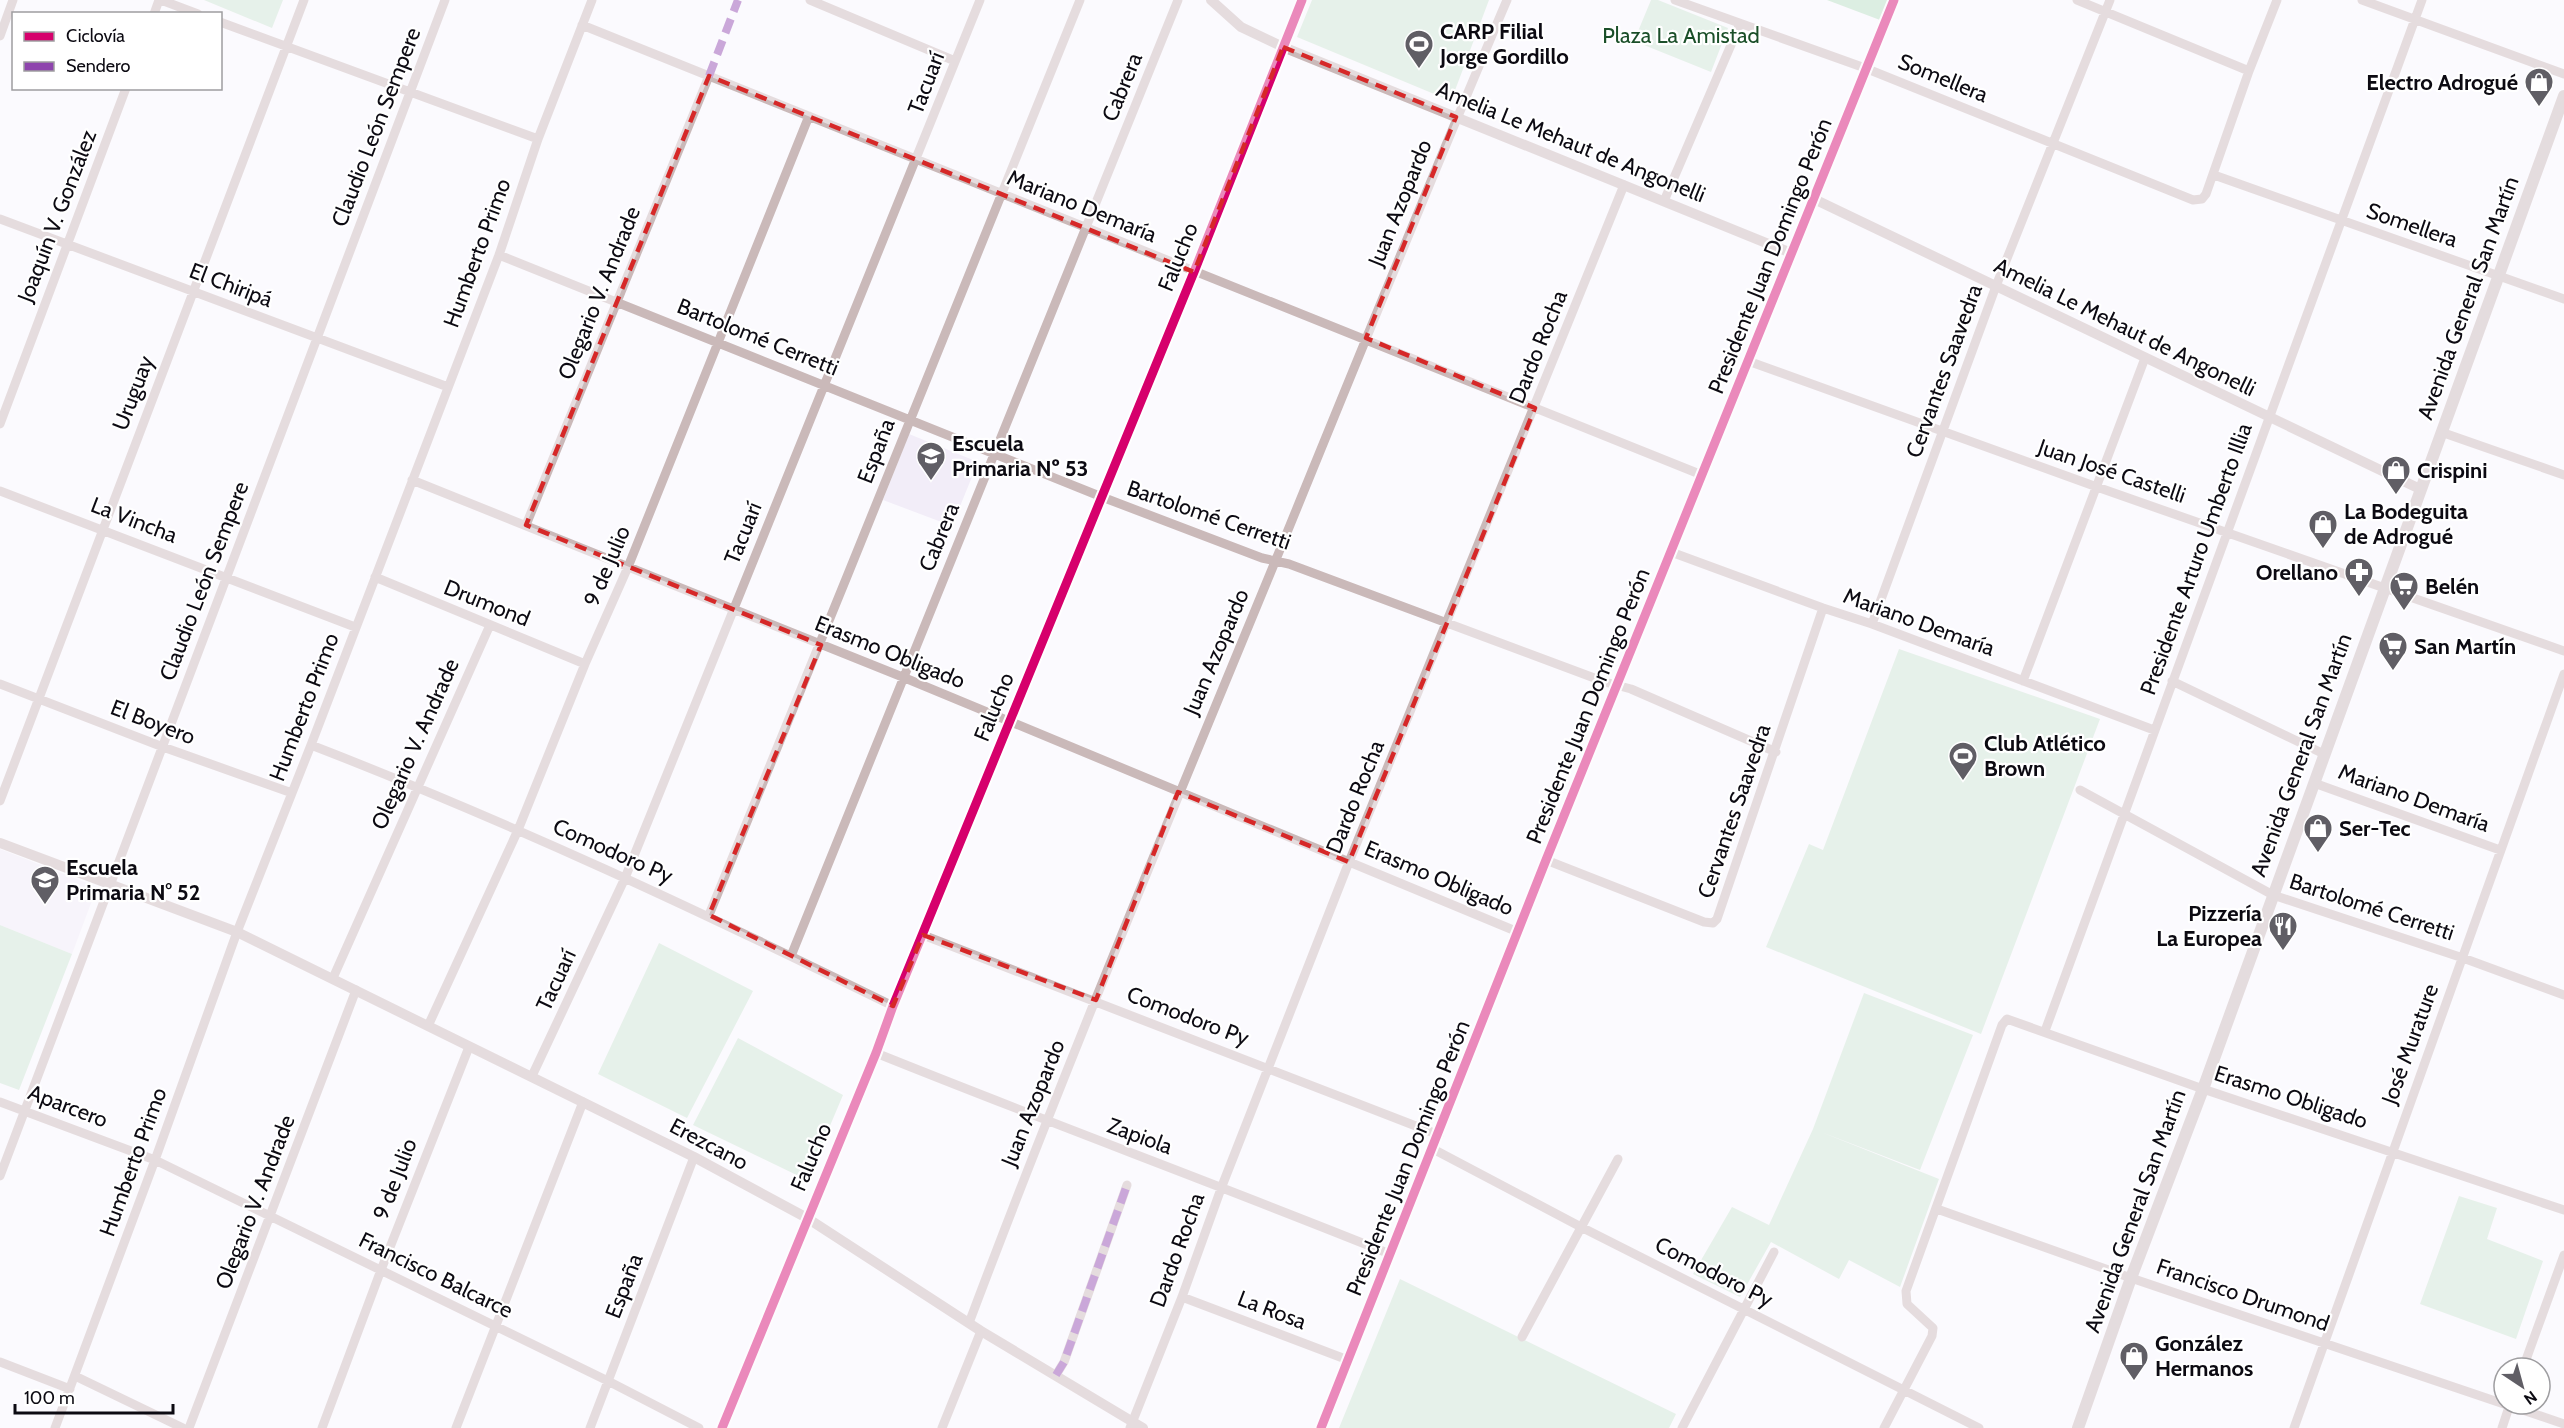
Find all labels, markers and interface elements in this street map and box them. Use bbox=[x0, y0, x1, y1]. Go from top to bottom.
legend bbox=[12, 12, 222, 90]
place label: CARP Filial Jorge Gordillo bbox=[1439, 18, 1569, 70]
park label: Plaza La Amistad bbox=[1602, 22, 1760, 49]
street label: Claudio León Sempere bbox=[326, 24, 426, 230]
text: Ciclovía bbox=[66, 25, 125, 47]
sports icon: CARP Filial Jorge Gordillo bbox=[1403, 28, 1435, 70]
street label: Tacuarí bbox=[902, 48, 950, 118]
street label: Cabrera bbox=[1096, 48, 1148, 125]
street label: Somellera bbox=[1894, 48, 1992, 108]
text: Sendero bbox=[66, 55, 130, 77]
shop icon: Electro Adrogué bbox=[2523, 66, 2555, 108]
place label: Electro Adrogué bbox=[2366, 69, 2518, 96]
street label: Amelia Le Mehaut de Angonelli bbox=[1433, 76, 1709, 208]
street label: Presidente Juan Domingo Perón bbox=[1702, 114, 1838, 398]
street label: Joaquín V. González bbox=[11, 126, 102, 307]
street label: Juan Azopardo bbox=[1362, 136, 1438, 271]
street label: Mariano Demaría bbox=[1003, 164, 1161, 248]
street label: Avenida General San Martín bbox=[2411, 173, 2525, 423]
street label: Humberto Primo bbox=[438, 175, 516, 331]
street label: Somellera bbox=[2363, 197, 2461, 253]
street label: Olegario V. Andrade bbox=[552, 203, 646, 383]
street label: Falucho bbox=[1152, 219, 1204, 295]
street label: Amelia Le Mehaut de Angonelli bbox=[1990, 252, 2260, 402]
street label: El Chiripá bbox=[186, 257, 277, 313]
street label: Cervantes Saavedra bbox=[1900, 280, 1988, 461]
street label: Dardo Rocha bbox=[1503, 286, 1573, 408]
street label: Bartolomé Cerretti bbox=[673, 292, 843, 382]
street label: Uruguay bbox=[106, 352, 160, 434]
street label: España bbox=[851, 415, 901, 487]
street label: Presidente Arturo Umberto Illia bbox=[2134, 419, 2258, 698]
place label: Escuela Primaria Nº 53 bbox=[952, 430, 1088, 482]
street label: Juan José Castelli bbox=[2034, 433, 2189, 509]
school or university icon: Escuela Primaria Nº 53 bbox=[915, 440, 947, 482]
shop icon: Crispini bbox=[2380, 454, 2412, 496]
place label: Crispini bbox=[2417, 457, 2488, 484]
street label: Bartolomé Cerretti bbox=[1123, 474, 1295, 556]
street label: Claudio León Sempere bbox=[154, 478, 254, 684]
street label: La Vincha bbox=[87, 491, 181, 549]
street label: Tacuarí bbox=[718, 498, 768, 568]
street label: Cabrera bbox=[913, 498, 965, 575]
place label: La Bodeguita de Adrogué bbox=[2344, 498, 2468, 550]
shop icon: La Bodeguita de Adrogué bbox=[2307, 508, 2339, 550]
street label: 9 de Julio bbox=[578, 522, 636, 610]
pharmacy icon: Orellano bbox=[2343, 556, 2375, 598]
place label: Orellano bbox=[2256, 559, 2338, 586]
street label: Presidente Juan Domingo Perón bbox=[1520, 564, 1656, 848]
supermarket icon: Belén bbox=[2388, 570, 2420, 612]
place label: Belén bbox=[2425, 573, 2479, 600]
street label: Drumond bbox=[440, 574, 534, 632]
street label: Mariano Demaría bbox=[1840, 582, 1999, 662]
street label: Juan Azopardo bbox=[1177, 585, 1255, 720]
street label: Erasmo Obligado bbox=[811, 610, 969, 694]
street label: Humberto Primo bbox=[263, 629, 345, 785]
street label: Avenida General San Martín bbox=[2244, 630, 2358, 880]
supermarket icon: San Martín bbox=[2377, 630, 2409, 672]
place label: San Martín bbox=[2414, 633, 2516, 660]
street label: Olegario V. Andrade bbox=[365, 654, 465, 834]
street label: Falucho bbox=[968, 669, 1020, 745]
street label: El Boyero bbox=[107, 694, 199, 750]
street label: Cervantes Saavedra bbox=[1692, 720, 1777, 902]
place label: Club Atlético Brown bbox=[1984, 730, 2106, 782]
street label: Dardo Rocha bbox=[1320, 736, 1390, 858]
sports icon: Club Atlético Brown bbox=[1947, 740, 1979, 782]
street label: Mariano Demaría bbox=[2335, 758, 2494, 838]
shop icon: Ser-Tec bbox=[2302, 812, 2334, 854]
street label: Comodoro Py bbox=[549, 813, 677, 889]
place label: Ser-Tec bbox=[2339, 815, 2411, 842]
street label: Erasmo Obligado bbox=[1360, 834, 1518, 922]
place label: Escuela Primaria N° 52 bbox=[66, 854, 200, 906]
school or university icon: Escuela Primaria N° 52 bbox=[29, 864, 61, 906]
street label: Bartolomé Cerretti bbox=[2286, 868, 2458, 946]
place label: Pizzería La Europea bbox=[2156, 900, 2262, 952]
restaurant icon: Pizzería La Europea bbox=[2267, 910, 2299, 952]
street label: Tacuarí bbox=[530, 945, 582, 1015]
street label: Comodoro Py bbox=[1123, 980, 1253, 1052]
street label: José Murature bbox=[2375, 980, 2444, 1109]
street label: Presidente Juan Domingo Perón bbox=[1340, 1016, 1476, 1300]
street label: Juan Azopardo bbox=[995, 1036, 1071, 1171]
street label: Erasmo Obligado bbox=[2211, 1060, 2371, 1134]
street label: Aparcero bbox=[24, 1079, 112, 1133]
street label: Humberto Primo bbox=[94, 1084, 172, 1240]
street label: Avenida General San Martín bbox=[2078, 1086, 2192, 1336]
street label: Olegario V. Andrade bbox=[209, 1111, 301, 1293]
street label: Erezcano bbox=[665, 1112, 753, 1176]
street label: Zapiola bbox=[1104, 1112, 1177, 1160]
street label: Falucho bbox=[785, 1119, 837, 1195]
street label: 9 de Julio bbox=[367, 1135, 423, 1223]
street label: Dardo Rocha bbox=[1144, 1189, 1210, 1311]
street label: Francisco Balcarce bbox=[355, 1226, 517, 1324]
street label: Comodoro Py bbox=[1651, 1231, 1777, 1313]
street label: España bbox=[599, 1250, 649, 1322]
street label: Francisco Drumond bbox=[2153, 1253, 2333, 1337]
street label: La Rosa bbox=[1234, 1285, 1310, 1336]
place label: González Hermanos bbox=[2155, 1330, 2253, 1382]
shop icon: González Hermanos bbox=[2118, 1340, 2150, 1382]
north arrow bbox=[2492, 1356, 2552, 1416]
scale bar bbox=[15, 1377, 172, 1415]
text: 100 m bbox=[24, 1387, 75, 1409]
text: N bbox=[2520, 1387, 2541, 1409]

